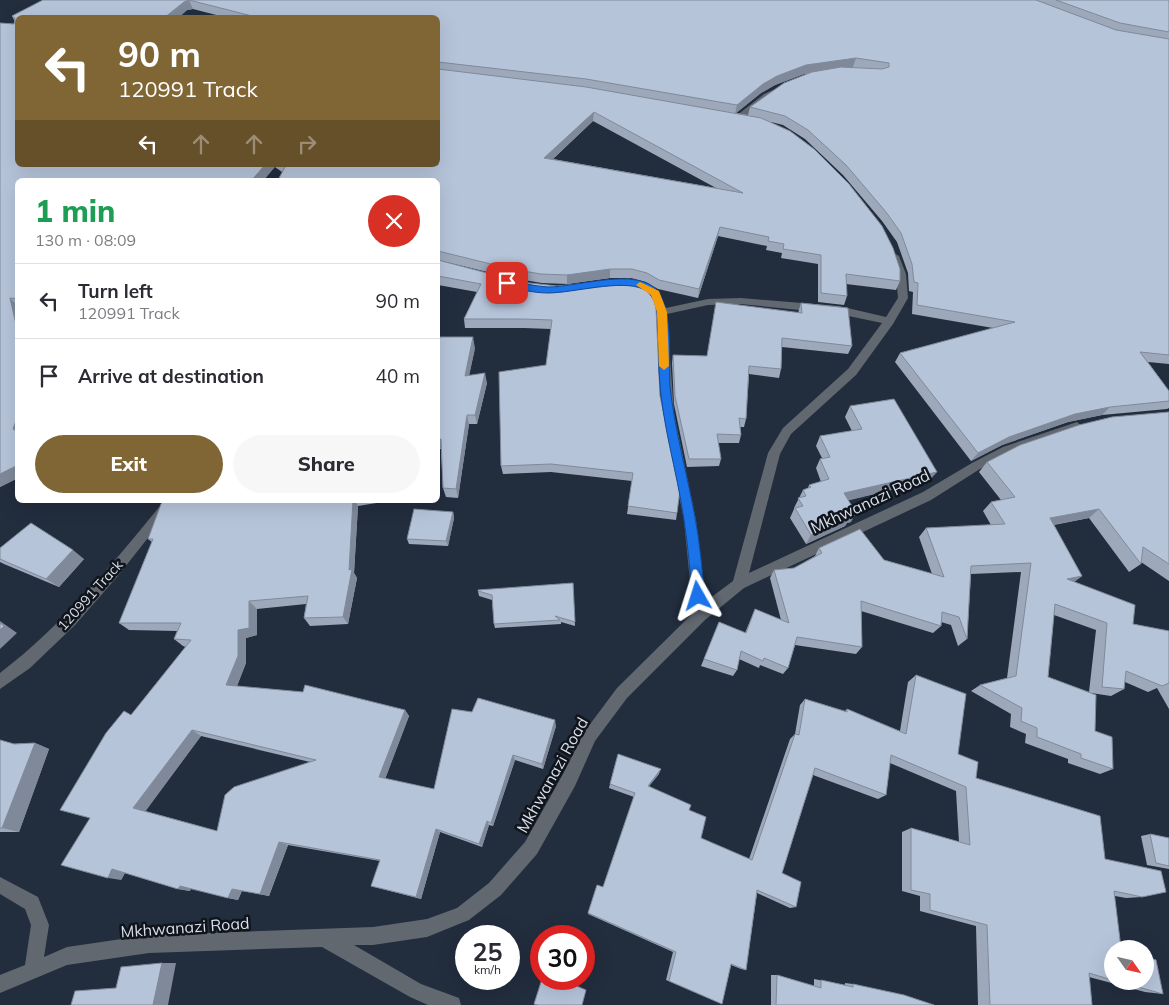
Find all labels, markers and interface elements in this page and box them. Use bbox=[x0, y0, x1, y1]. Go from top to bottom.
text: 90 m bbox=[118, 32, 201, 76]
icon: left bbox=[35, 35, 100, 100]
text: 120991 Track bbox=[118, 75, 258, 103]
icon: left bbox=[134, 130, 162, 158]
icon: ahead bbox=[187, 130, 215, 158]
icon: ahead bbox=[240, 130, 268, 158]
icon: right bbox=[293, 130, 321, 158]
text: 1 min bbox=[35, 192, 115, 230]
button: close bbox=[368, 195, 420, 247]
text: 130 m · 08:09 bbox=[35, 230, 136, 250]
pin bbox=[486, 262, 528, 304]
icon: arrive bbox=[493, 269, 521, 297]
text: Turn left bbox=[78, 279, 153, 303]
icon: left bbox=[35, 287, 63, 315]
text: 90 m bbox=[376, 289, 420, 313]
text: 120991 Track bbox=[78, 303, 180, 323]
icon: arrive bbox=[35, 362, 63, 390]
text: Arrive at destination bbox=[78, 364, 264, 388]
text: 40 m bbox=[376, 364, 420, 388]
button: Exit bbox=[35, 435, 223, 493]
button: Share bbox=[233, 435, 420, 493]
street label: Mkhwanazi Road bbox=[807, 465, 933, 537]
street label: 120991 Track bbox=[54, 555, 127, 634]
position arrow bbox=[671, 569, 723, 621]
street label: Mkhwanazi Road bbox=[512, 714, 592, 836]
street label: Mkhwanazi Road bbox=[120, 913, 250, 941]
speed limit sign: 30 bbox=[530, 925, 595, 990]
text: 25 bbox=[472, 936, 503, 967]
north arrow bbox=[1104, 940, 1154, 990]
map controls bbox=[1104, 940, 1154, 990]
text: km/h bbox=[474, 962, 501, 977]

